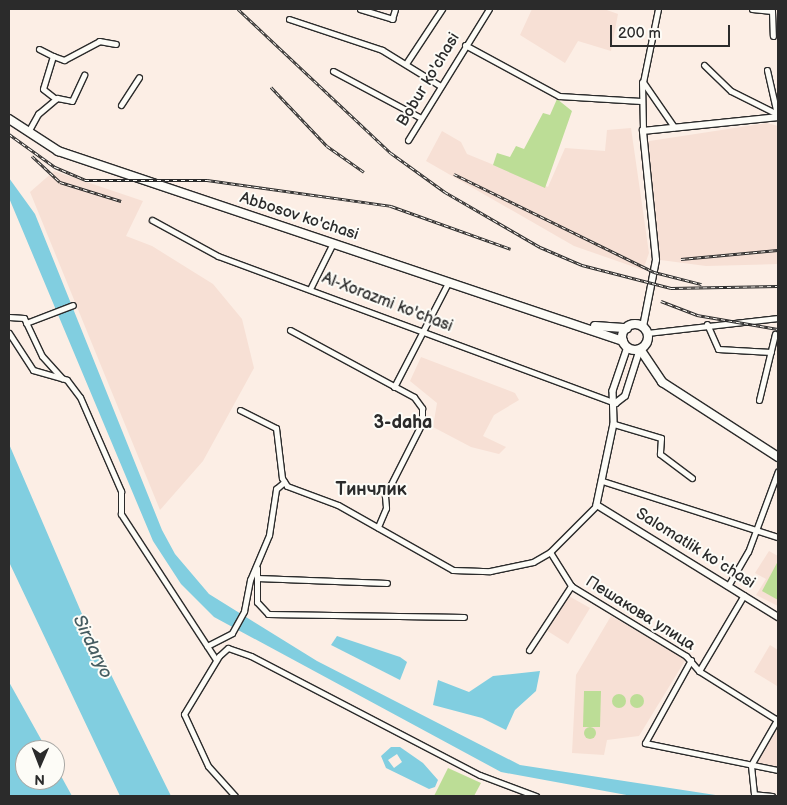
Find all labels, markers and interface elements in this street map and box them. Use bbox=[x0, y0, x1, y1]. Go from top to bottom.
scale bar bbox=[612, 15, 732, 47]
text: 200 m bbox=[618, 24, 661, 43]
street label: Bobur ko'chasi bbox=[394, 30, 464, 130]
street label: Abbosov ko'chasi bbox=[237, 189, 361, 245]
street label: Al-Xorazmi ko'chasi bbox=[319, 269, 455, 337]
district label: 3-daha bbox=[374, 412, 432, 434]
district label: Тинчлик bbox=[336, 479, 406, 501]
street label: Salomatlik ko‘chasi bbox=[632, 505, 758, 593]
street label: Пешакова улица bbox=[582, 573, 698, 655]
water label: Sirdaryo bbox=[67, 612, 117, 682]
north arrow bbox=[15, 740, 65, 790]
text: N bbox=[34, 771, 45, 788]

